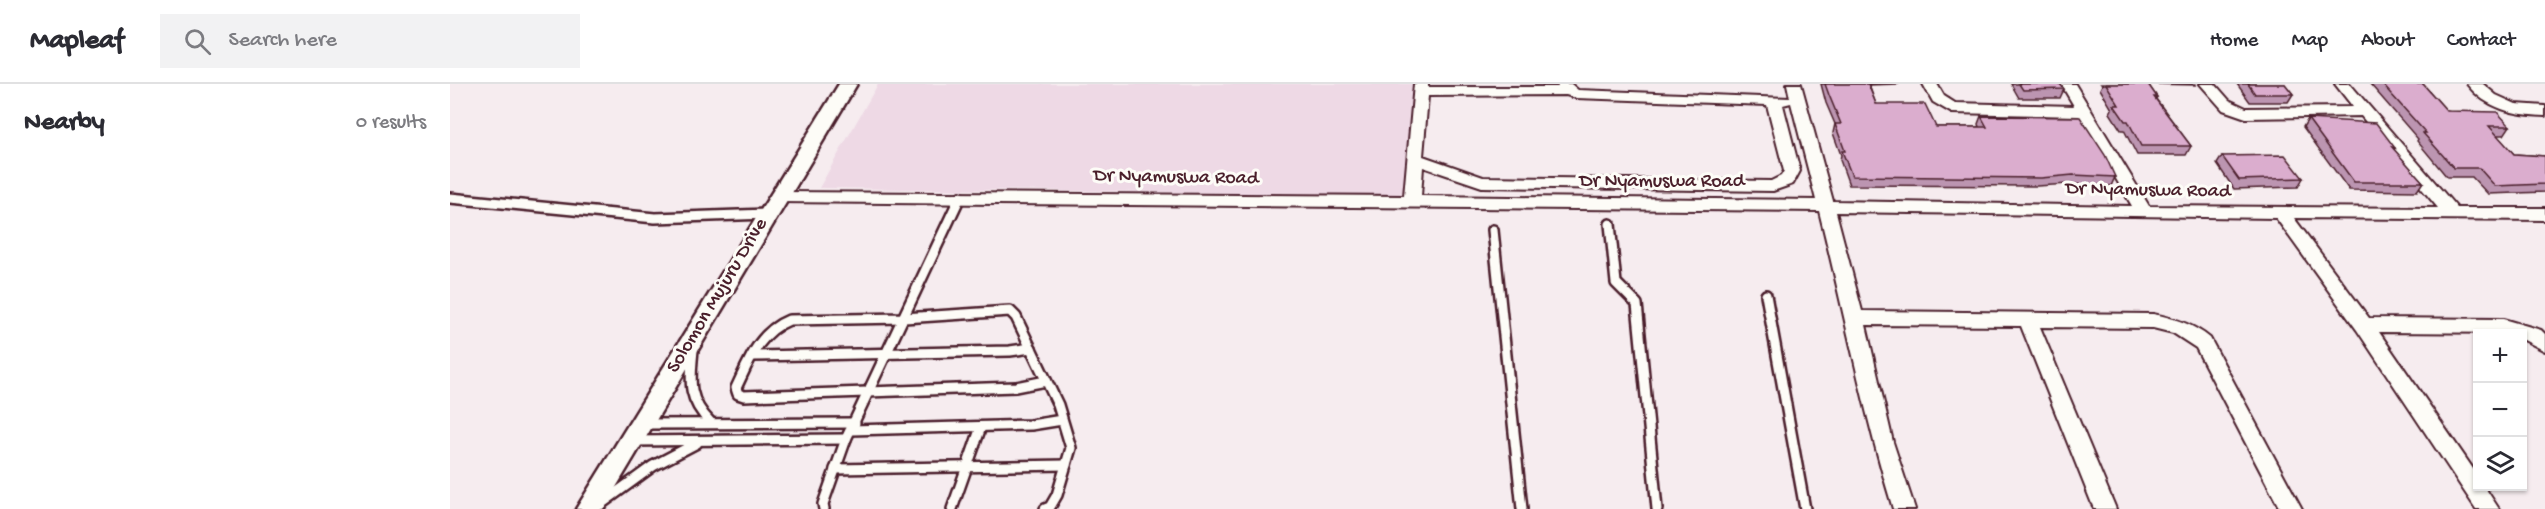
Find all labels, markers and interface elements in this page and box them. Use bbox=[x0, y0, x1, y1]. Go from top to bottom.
search box bbox=[160, 14, 580, 68]
text: Mapleaf bbox=[30, 25, 124, 58]
icon: search bbox=[181, 25, 214, 58]
text: Search here bbox=[229, 28, 337, 54]
text: Home bbox=[2210, 29, 2258, 54]
text: Map bbox=[2291, 29, 2328, 54]
text: About bbox=[2361, 29, 2414, 54]
text: Contact bbox=[2447, 29, 2515, 54]
text: Nearby bbox=[24, 108, 105, 139]
text: 0 results bbox=[356, 112, 426, 135]
street label: Dr Nyamuswa Road bbox=[1091, 165, 1261, 191]
street label: Dr Nyamuswa Road bbox=[1578, 171, 1747, 194]
street label: Dr Nyamuswa Road bbox=[2063, 178, 2233, 204]
street label: Solomon Mujuru Drive bbox=[663, 214, 774, 378]
map controls bbox=[2473, 329, 2527, 491]
button: + bbox=[2473, 329, 2527, 383]
button: − bbox=[2473, 383, 2527, 437]
button: layers bbox=[2473, 437, 2527, 491]

